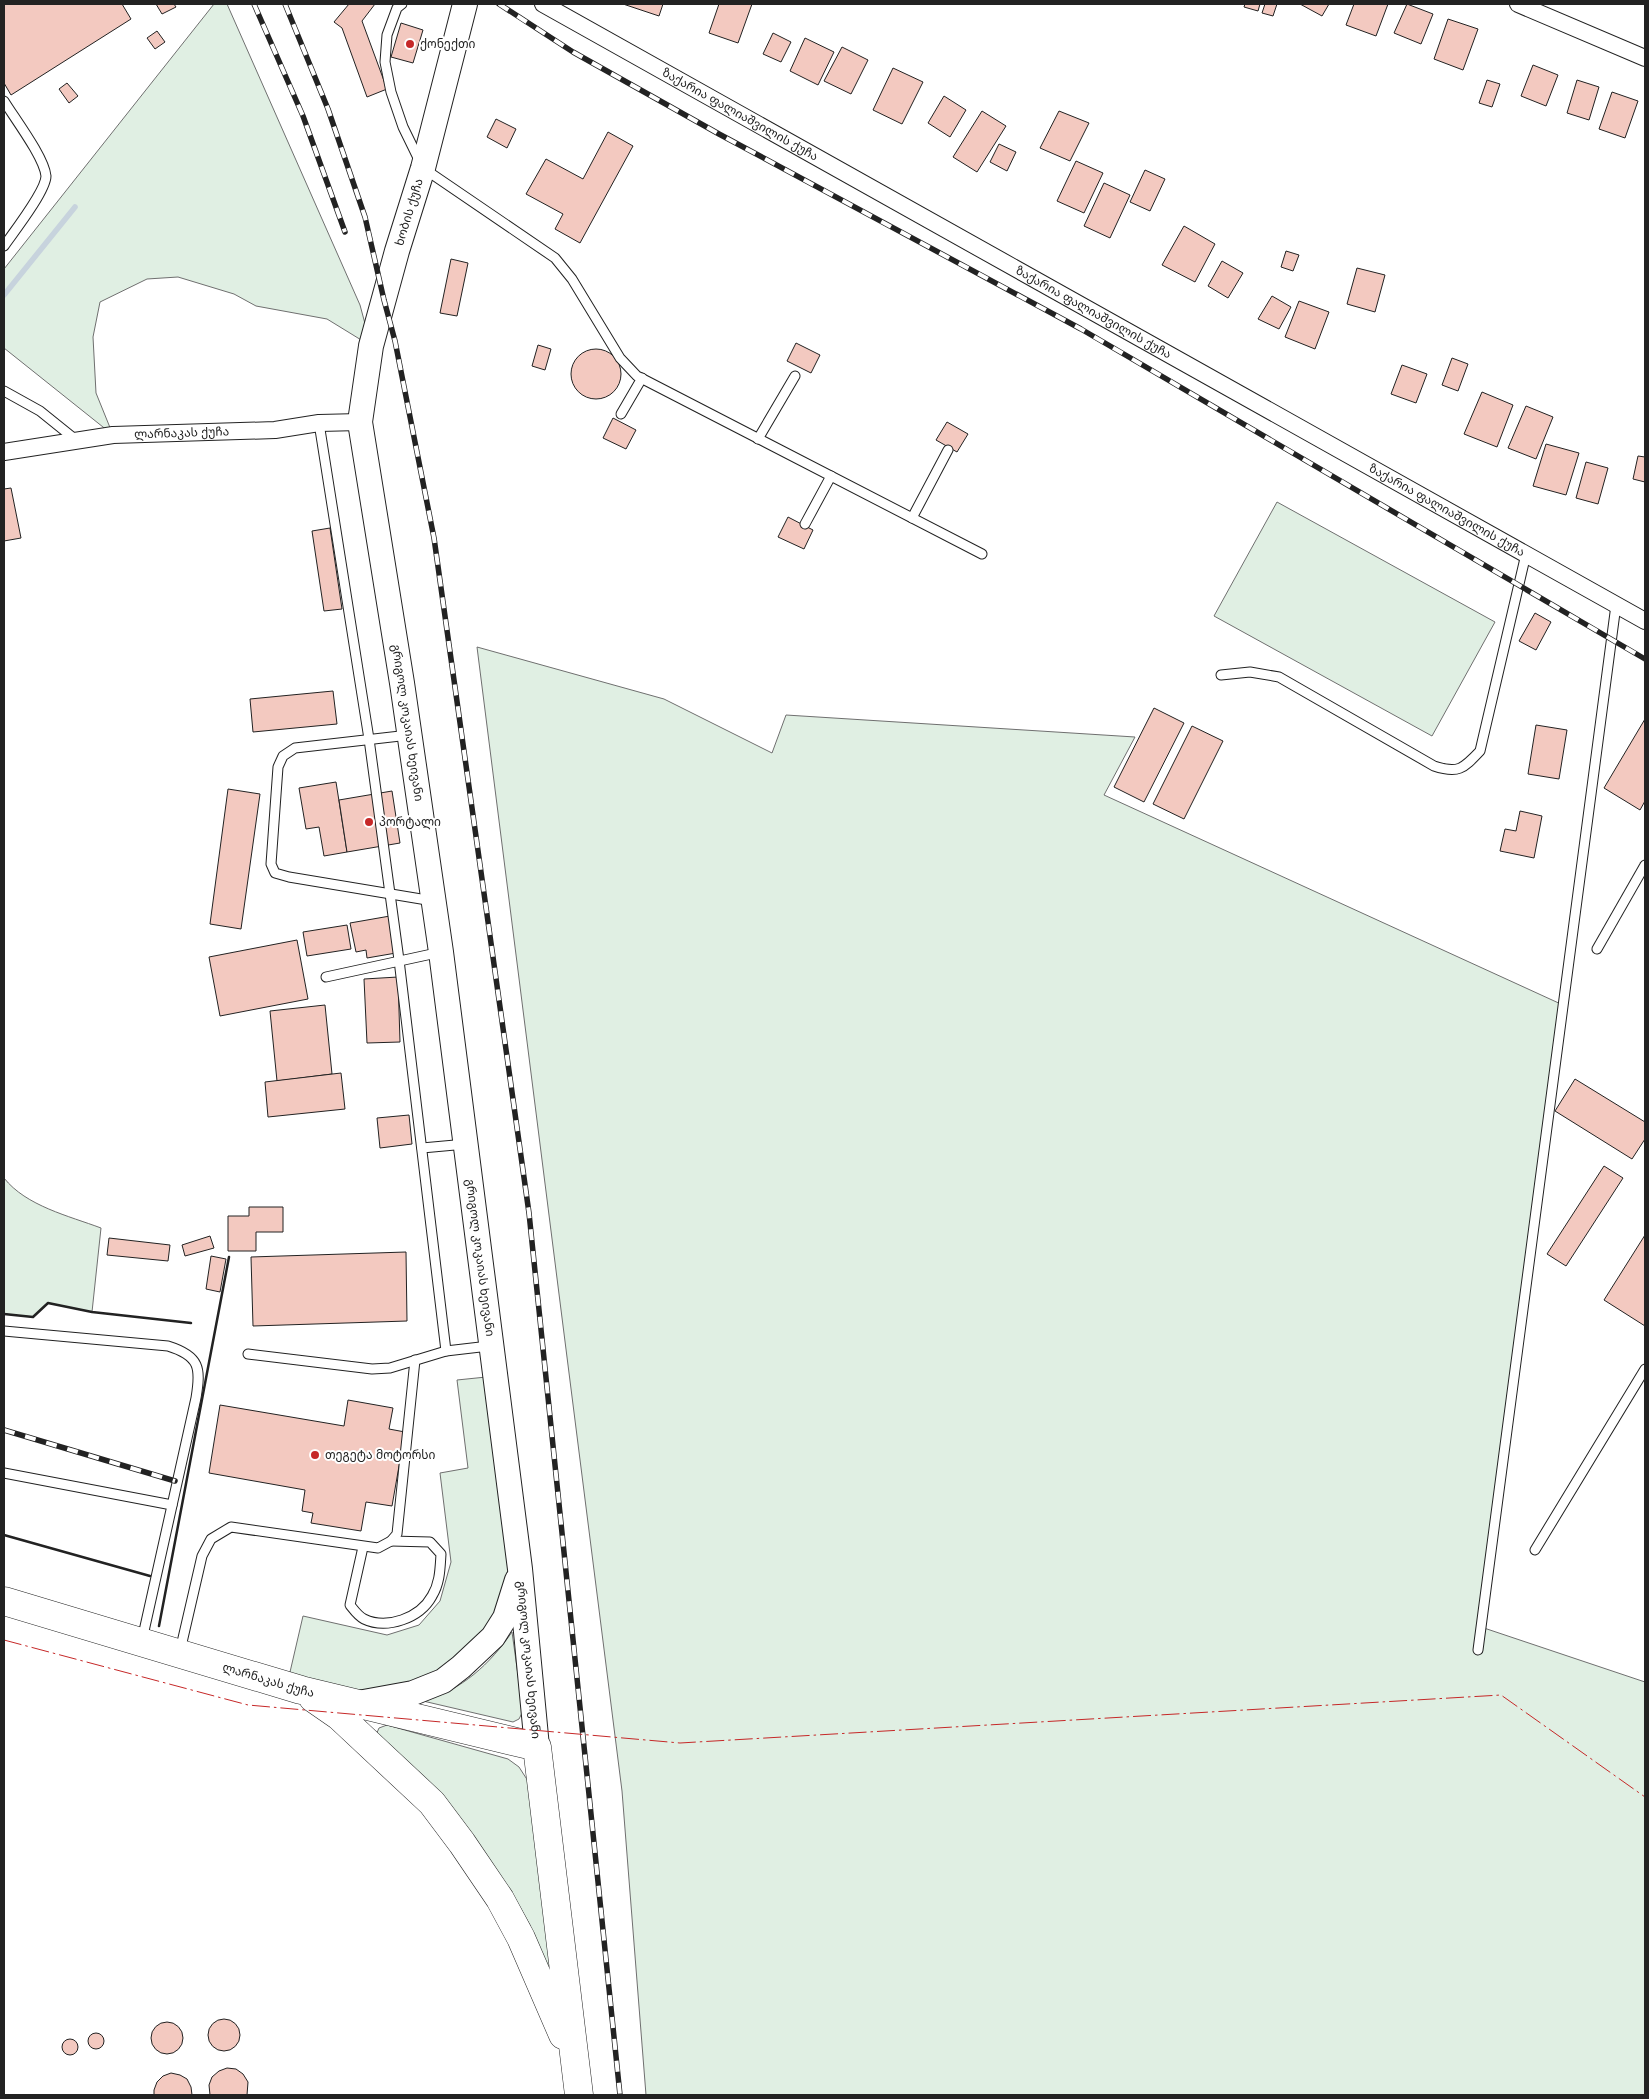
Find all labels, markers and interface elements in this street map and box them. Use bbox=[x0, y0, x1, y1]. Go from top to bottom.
place label: ქონექთი bbox=[420, 36, 476, 51]
marker: ქონექთი bbox=[404, 38, 416, 50]
street label: ზაქარია ფალიაშვილის ქუჩა bbox=[660, 64, 821, 164]
street label: ხობის ქუჩა bbox=[391, 176, 426, 247]
street label: ზაქარია ფალიაშვილის ქუჩა bbox=[1013, 262, 1174, 361]
street label: ლარნაკას ქუჩა bbox=[134, 423, 229, 442]
street label: ზაქარია ფალიაშვილის ქუჩა bbox=[1367, 460, 1528, 559]
street label: გრიგოლ კოკაიას ხეივანი bbox=[389, 643, 427, 802]
place label: პორტალი bbox=[379, 814, 441, 830]
marker: პორტალი bbox=[363, 816, 375, 828]
street label: გრიგოლ კოკაიას ხეივანი bbox=[463, 1178, 498, 1337]
place label: თეგეტა მოტორსი bbox=[325, 1447, 436, 1462]
marker: თეგეტა მოტორსი bbox=[309, 1449, 321, 1461]
street label: გრიგოლ კოკაიას ხეივანი bbox=[514, 1580, 544, 1740]
street label: ლარნაკას ქუჩა bbox=[221, 1659, 316, 1700]

